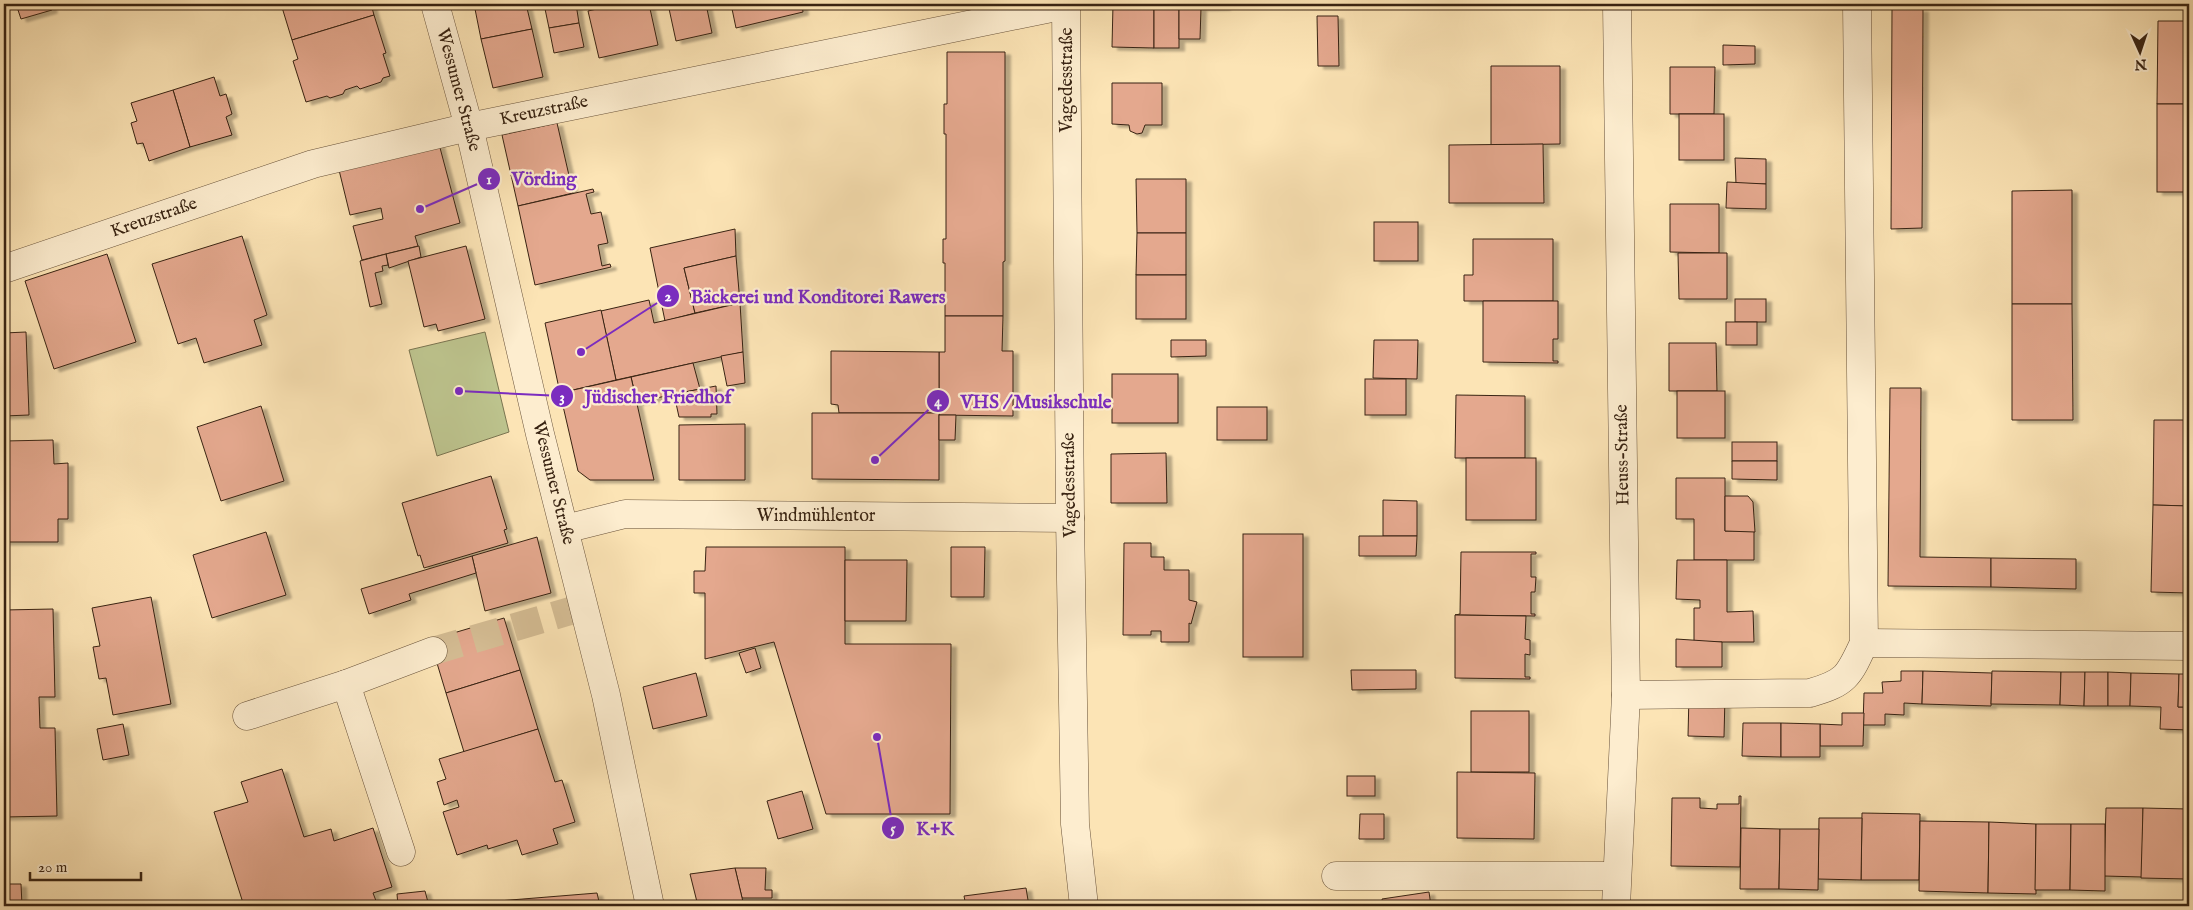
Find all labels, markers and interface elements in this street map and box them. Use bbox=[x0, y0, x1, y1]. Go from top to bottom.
street label: Wessumer Straße bbox=[431, 26, 485, 154]
street label: Vagedesstraße bbox=[1056, 27, 1079, 134]
north arrow bbox=[2116, 28, 2166, 78]
text: N bbox=[2134, 55, 2148, 73]
street label: Kreuzstraße bbox=[498, 90, 590, 132]
callout: Vörding bbox=[476, 162, 586, 196]
text: Vörding bbox=[511, 168, 577, 192]
text: 1 bbox=[486, 170, 492, 189]
street label: Kreuzstraße bbox=[108, 192, 200, 244]
callout: Bäckerei und Konditorei Rawers bbox=[656, 279, 955, 313]
text: Bäckerei und Konditorei Rawers bbox=[691, 286, 946, 310]
text: 2 bbox=[664, 287, 672, 306]
callout: Jüdischer Friedhof bbox=[550, 379, 742, 413]
callout: VHS / Musikschule bbox=[925, 384, 1122, 418]
text: Jüdischer Friedhof bbox=[582, 386, 735, 410]
text: 3 bbox=[559, 388, 565, 407]
text: VHS / Musikschule bbox=[959, 391, 1112, 415]
text: 4 bbox=[934, 392, 942, 411]
street label: Heuss-Straße bbox=[1611, 404, 1635, 506]
street label: Wessumer Straße bbox=[527, 419, 579, 547]
street label: Vagedesstraße bbox=[1058, 432, 1082, 539]
street label: Windmühlentor bbox=[757, 505, 876, 528]
callout: K+K bbox=[881, 811, 964, 845]
text: K+K bbox=[916, 818, 955, 842]
text: 5 bbox=[890, 819, 896, 838]
scale bar bbox=[30, 850, 141, 882]
text: 20 m bbox=[38, 858, 68, 877]

